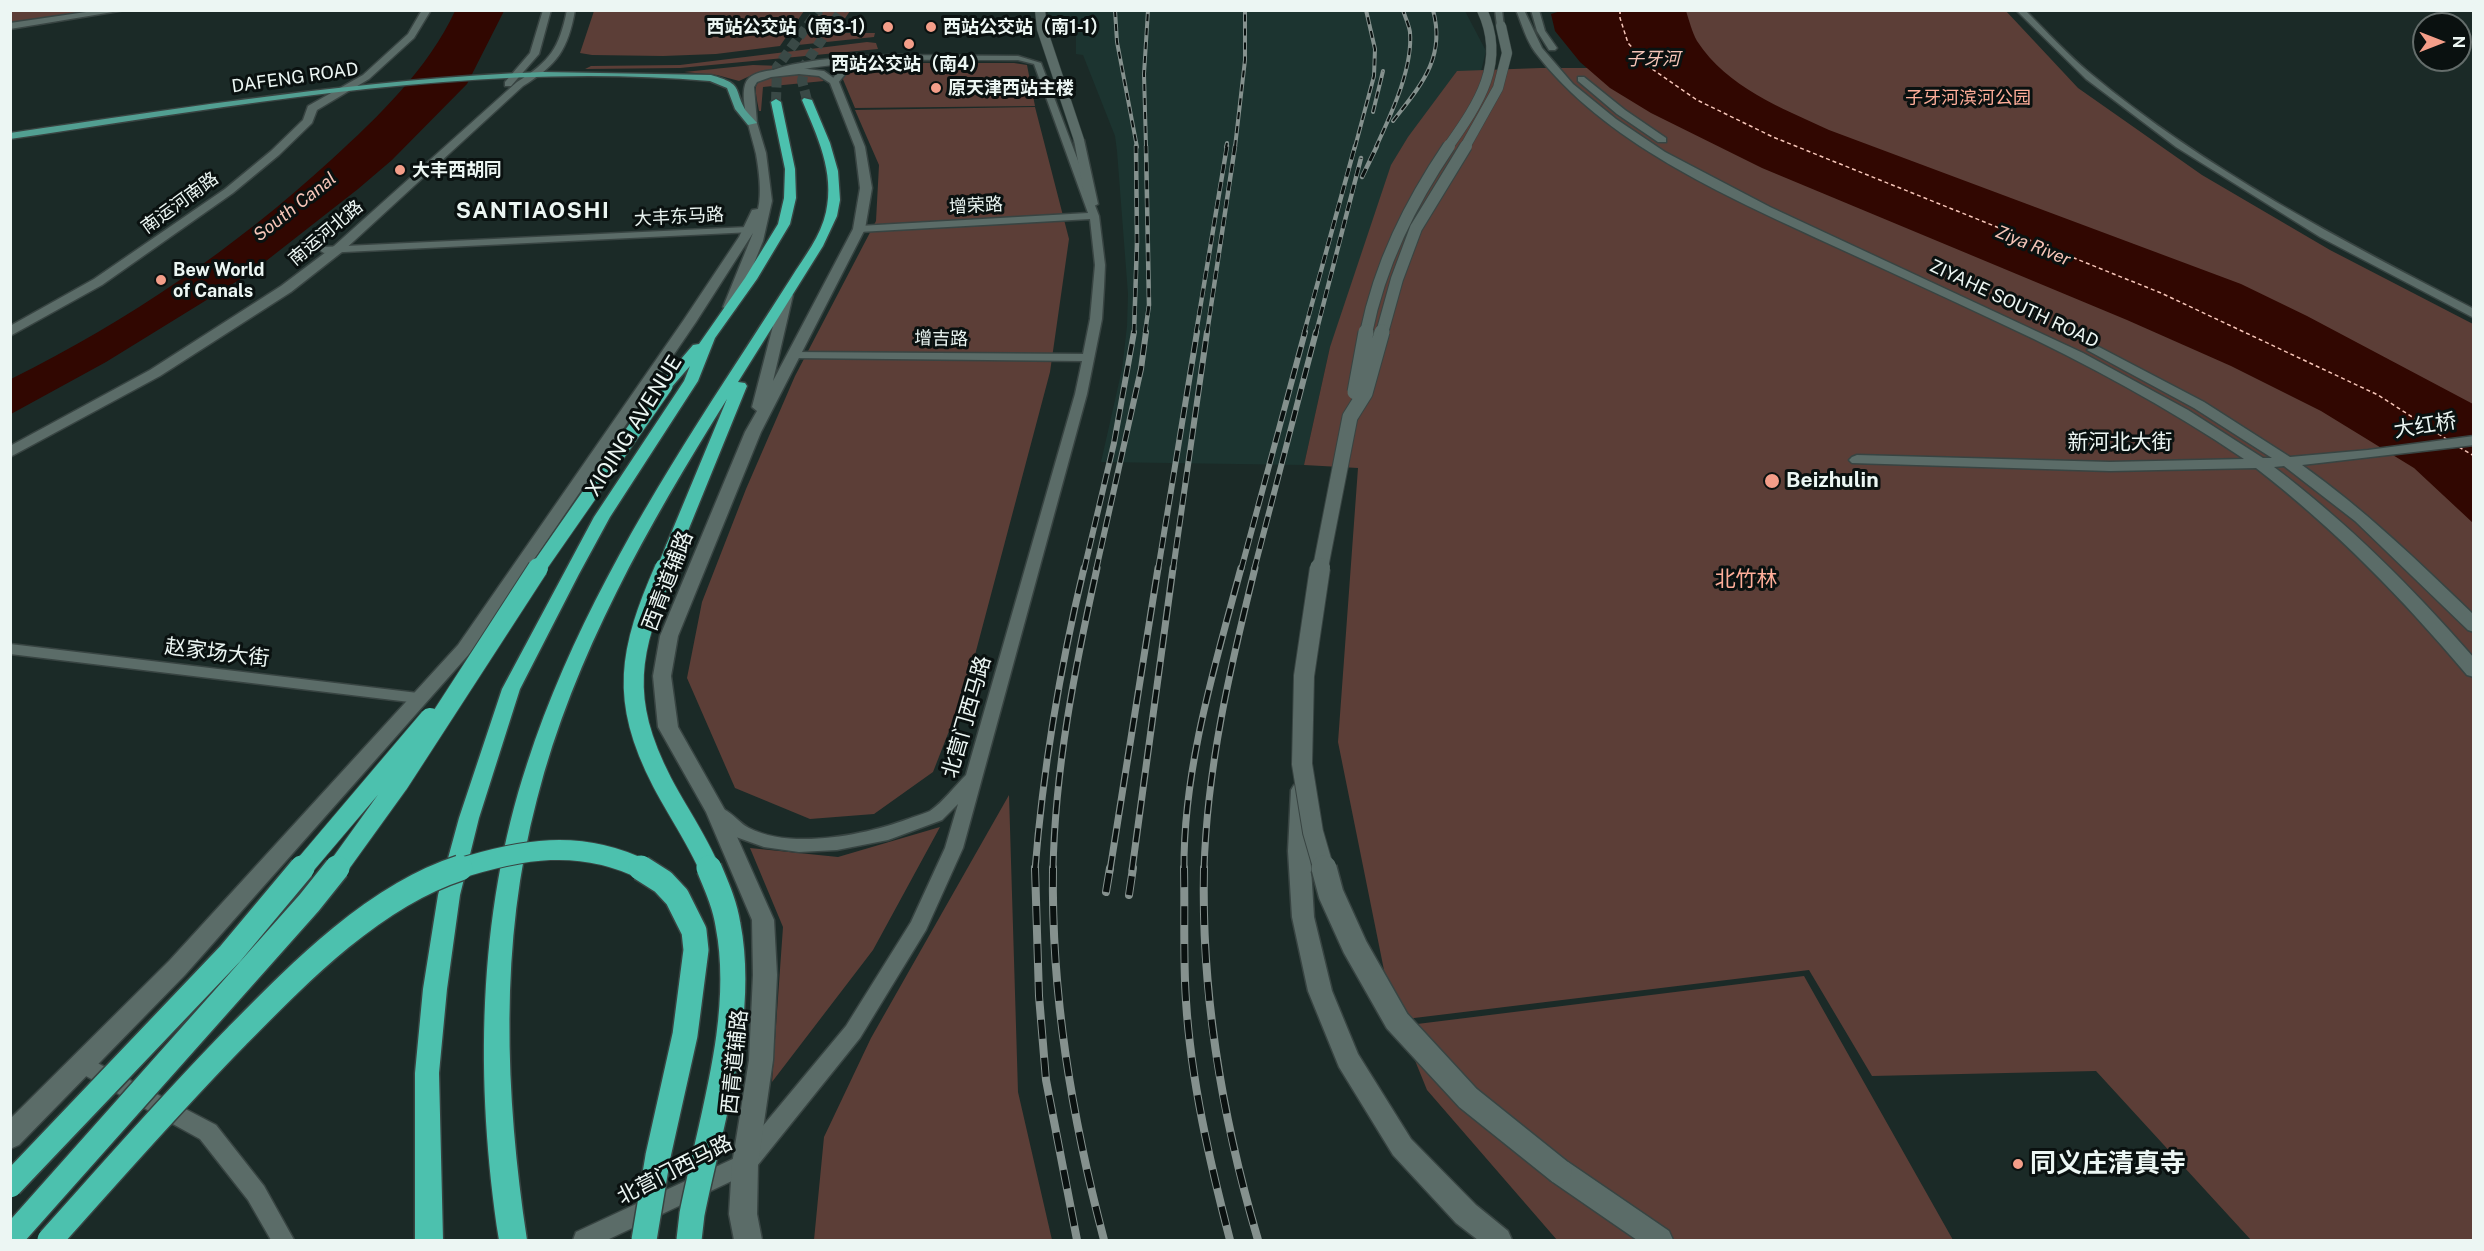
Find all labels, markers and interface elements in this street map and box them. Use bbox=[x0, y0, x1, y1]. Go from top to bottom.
north arrow bbox=[2412, 12, 2472, 72]
place label: 西站公交站（南3-1） bbox=[706, 16, 876, 38]
place label: 西站公交站（南1-1） bbox=[943, 16, 1108, 38]
marker: 西站公交站（南3-1） bbox=[881, 20, 895, 34]
marker: 西站公交站（南1-1） bbox=[924, 20, 938, 34]
text: N bbox=[2449, 36, 2468, 48]
marker: 西站公交站（南4） bbox=[902, 37, 916, 51]
water label: 子牙河 bbox=[1626, 48, 1680, 70]
place label: 西站公交站（南4） bbox=[831, 53, 987, 75]
street label: DAFENG ROAD bbox=[230, 58, 360, 98]
place label: 原天津西站主楼 bbox=[948, 77, 1074, 99]
marker: 原天津西站主楼 bbox=[929, 81, 943, 95]
park label: 子牙河滨河公园 bbox=[1905, 87, 2031, 109]
place label: 大丰西胡同 bbox=[412, 159, 502, 181]
marker: 大丰西胡同 bbox=[393, 163, 407, 177]
street label: 南运河南路 bbox=[137, 168, 223, 238]
water label: South Canal bbox=[249, 168, 341, 246]
street label: 增荣路 bbox=[948, 194, 1004, 218]
street label: 南运河北路 bbox=[285, 196, 367, 270]
district label: SANTIAOSHI bbox=[456, 198, 610, 224]
street label: 大丰东马路 bbox=[633, 204, 725, 230]
water label: Ziya River bbox=[1992, 221, 2074, 271]
street label: ZIYAHE SOUTH ROAD bbox=[1926, 255, 2102, 353]
place label: Bew World of Canals bbox=[173, 259, 264, 302]
marker: Bew World of Canals bbox=[154, 273, 168, 287]
street label: 增吉路 bbox=[914, 328, 968, 350]
street label: XIQING AVENUE bbox=[580, 351, 688, 501]
street label: 大红桥 bbox=[2392, 409, 2458, 443]
street label: 新河北大街 bbox=[2068, 430, 2172, 456]
place label: Beizhulin bbox=[1786, 468, 1879, 494]
marker: Beizhulin bbox=[1763, 472, 1781, 490]
street label: 西青道辅路 bbox=[637, 527, 699, 635]
park label: 北竹林 bbox=[1715, 567, 1777, 593]
street label: 赵家场大街 bbox=[163, 634, 271, 672]
street label: 北营门西马路 bbox=[938, 653, 996, 781]
street label: 西青道辅路 bbox=[717, 1008, 753, 1116]
street label: 北营门西马路 bbox=[613, 1130, 737, 1210]
place label: 同义庄清真寺 bbox=[2030, 1148, 2186, 1180]
marker: 同义庄清真寺 bbox=[2011, 1157, 2025, 1171]

